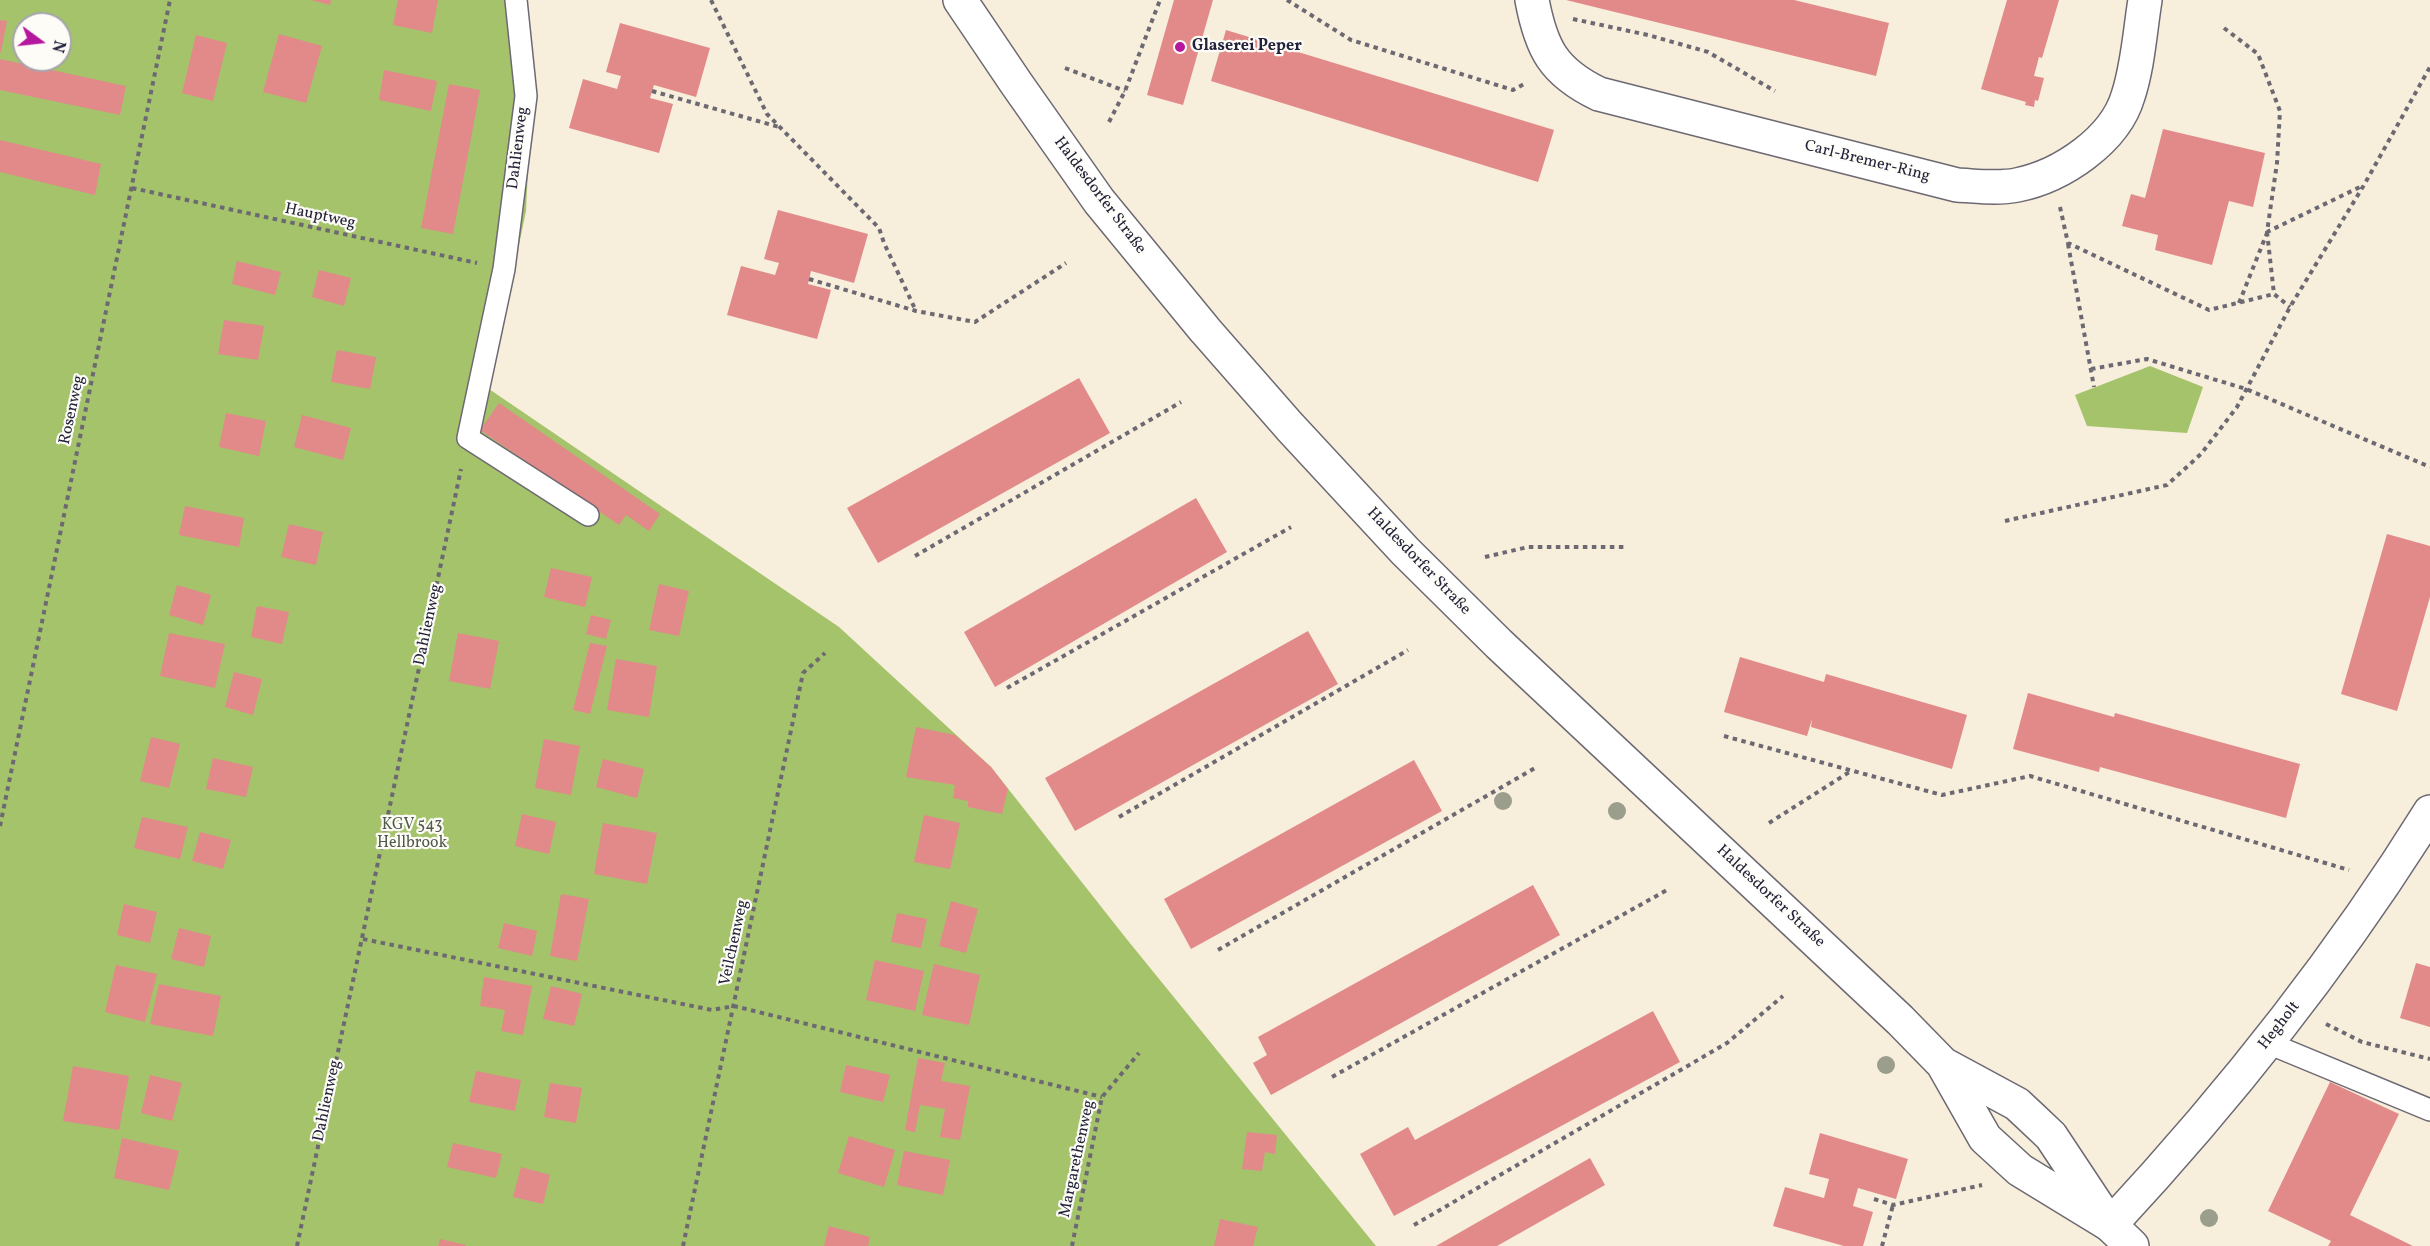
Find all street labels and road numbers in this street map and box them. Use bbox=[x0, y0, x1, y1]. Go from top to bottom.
street label: Dahlienweg bbox=[504, 106, 534, 190]
street label: Haldesdorfer Straße bbox=[1049, 134, 1149, 258]
street label: Carl-Bremer-Ring bbox=[1802, 137, 1932, 187]
street label: Hauptweg bbox=[283, 200, 357, 234]
street label: Rosenweg bbox=[56, 374, 90, 446]
street label: Haldesdorfer Straße bbox=[1362, 504, 1474, 620]
street label: Dahlienweg bbox=[411, 582, 447, 668]
street label: Haldesdorfer Straße bbox=[1712, 842, 1828, 952]
street label: Veilchenweg bbox=[717, 898, 753, 988]
street label: Hegholt bbox=[2255, 998, 2305, 1054]
street label: Dahlienweg bbox=[310, 1058, 346, 1144]
street label: Margarethenweg bbox=[1056, 1098, 1100, 1220]

